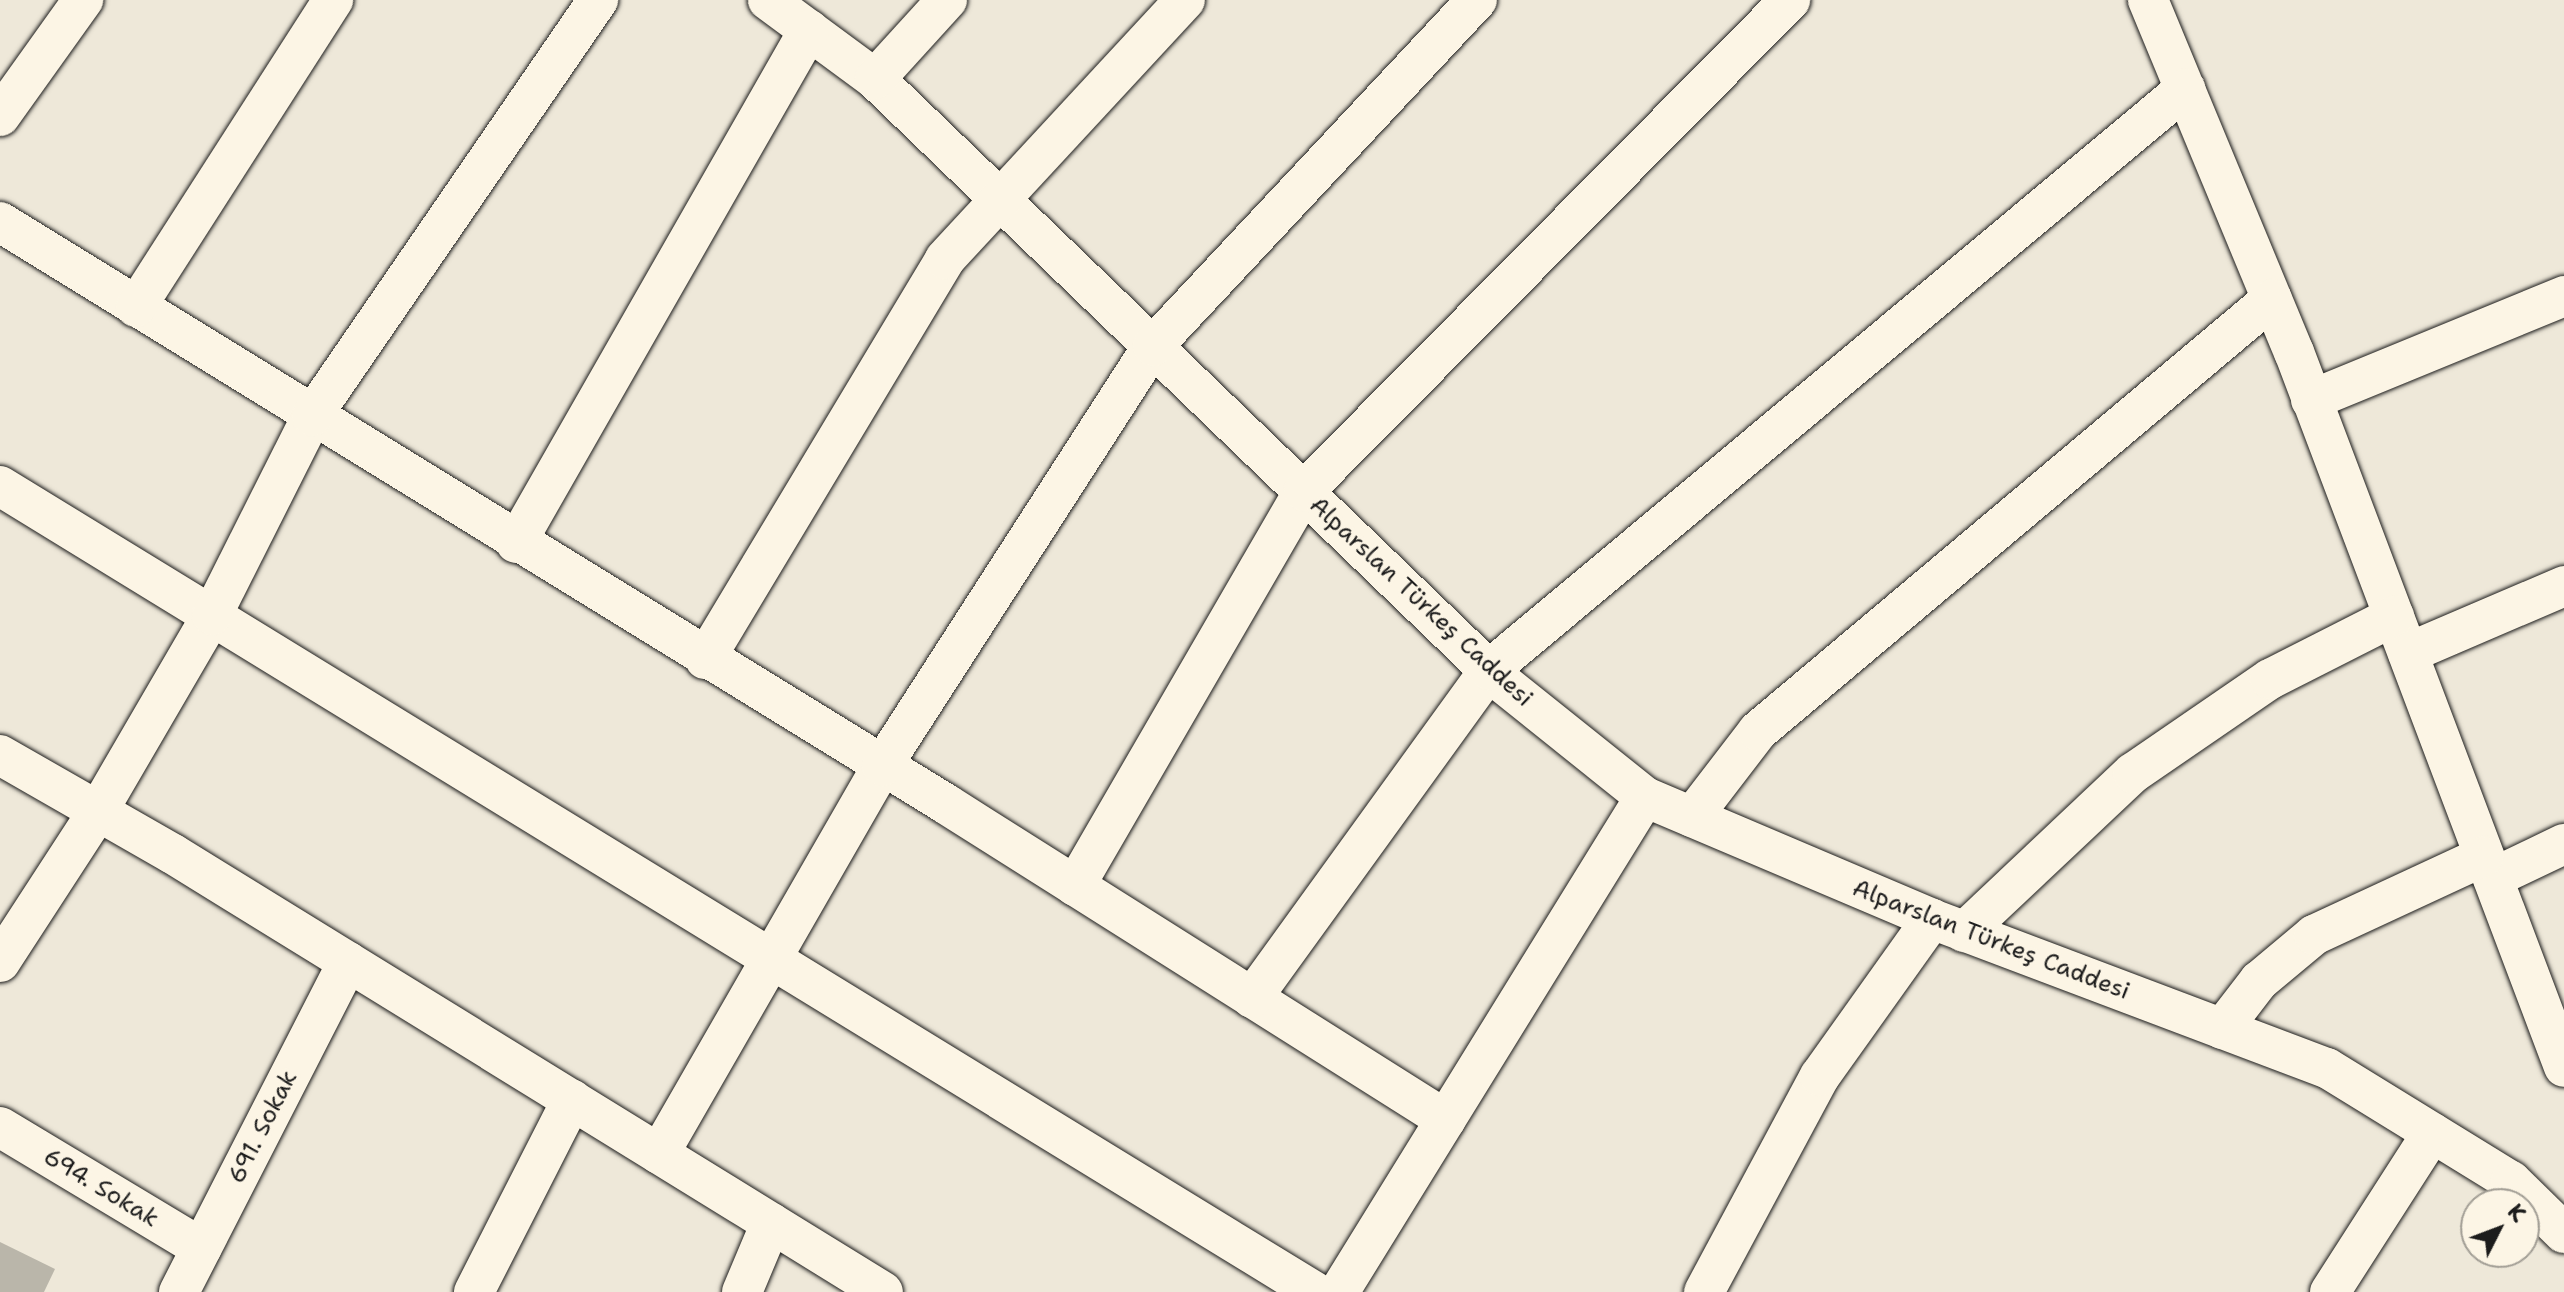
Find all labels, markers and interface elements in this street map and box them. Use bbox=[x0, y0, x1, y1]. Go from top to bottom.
street label: Alparslan Türkeş Caddesi bbox=[1303, 491, 1539, 713]
street label: Alparslan Türkeş Caddesi bbox=[1848, 874, 2134, 1006]
street label: 691. Sokak bbox=[222, 1066, 304, 1188]
street label: 694. Sokak bbox=[38, 1142, 164, 1234]
north arrow bbox=[2460, 1188, 2540, 1268]
text: K bbox=[2501, 1198, 2533, 1228]

